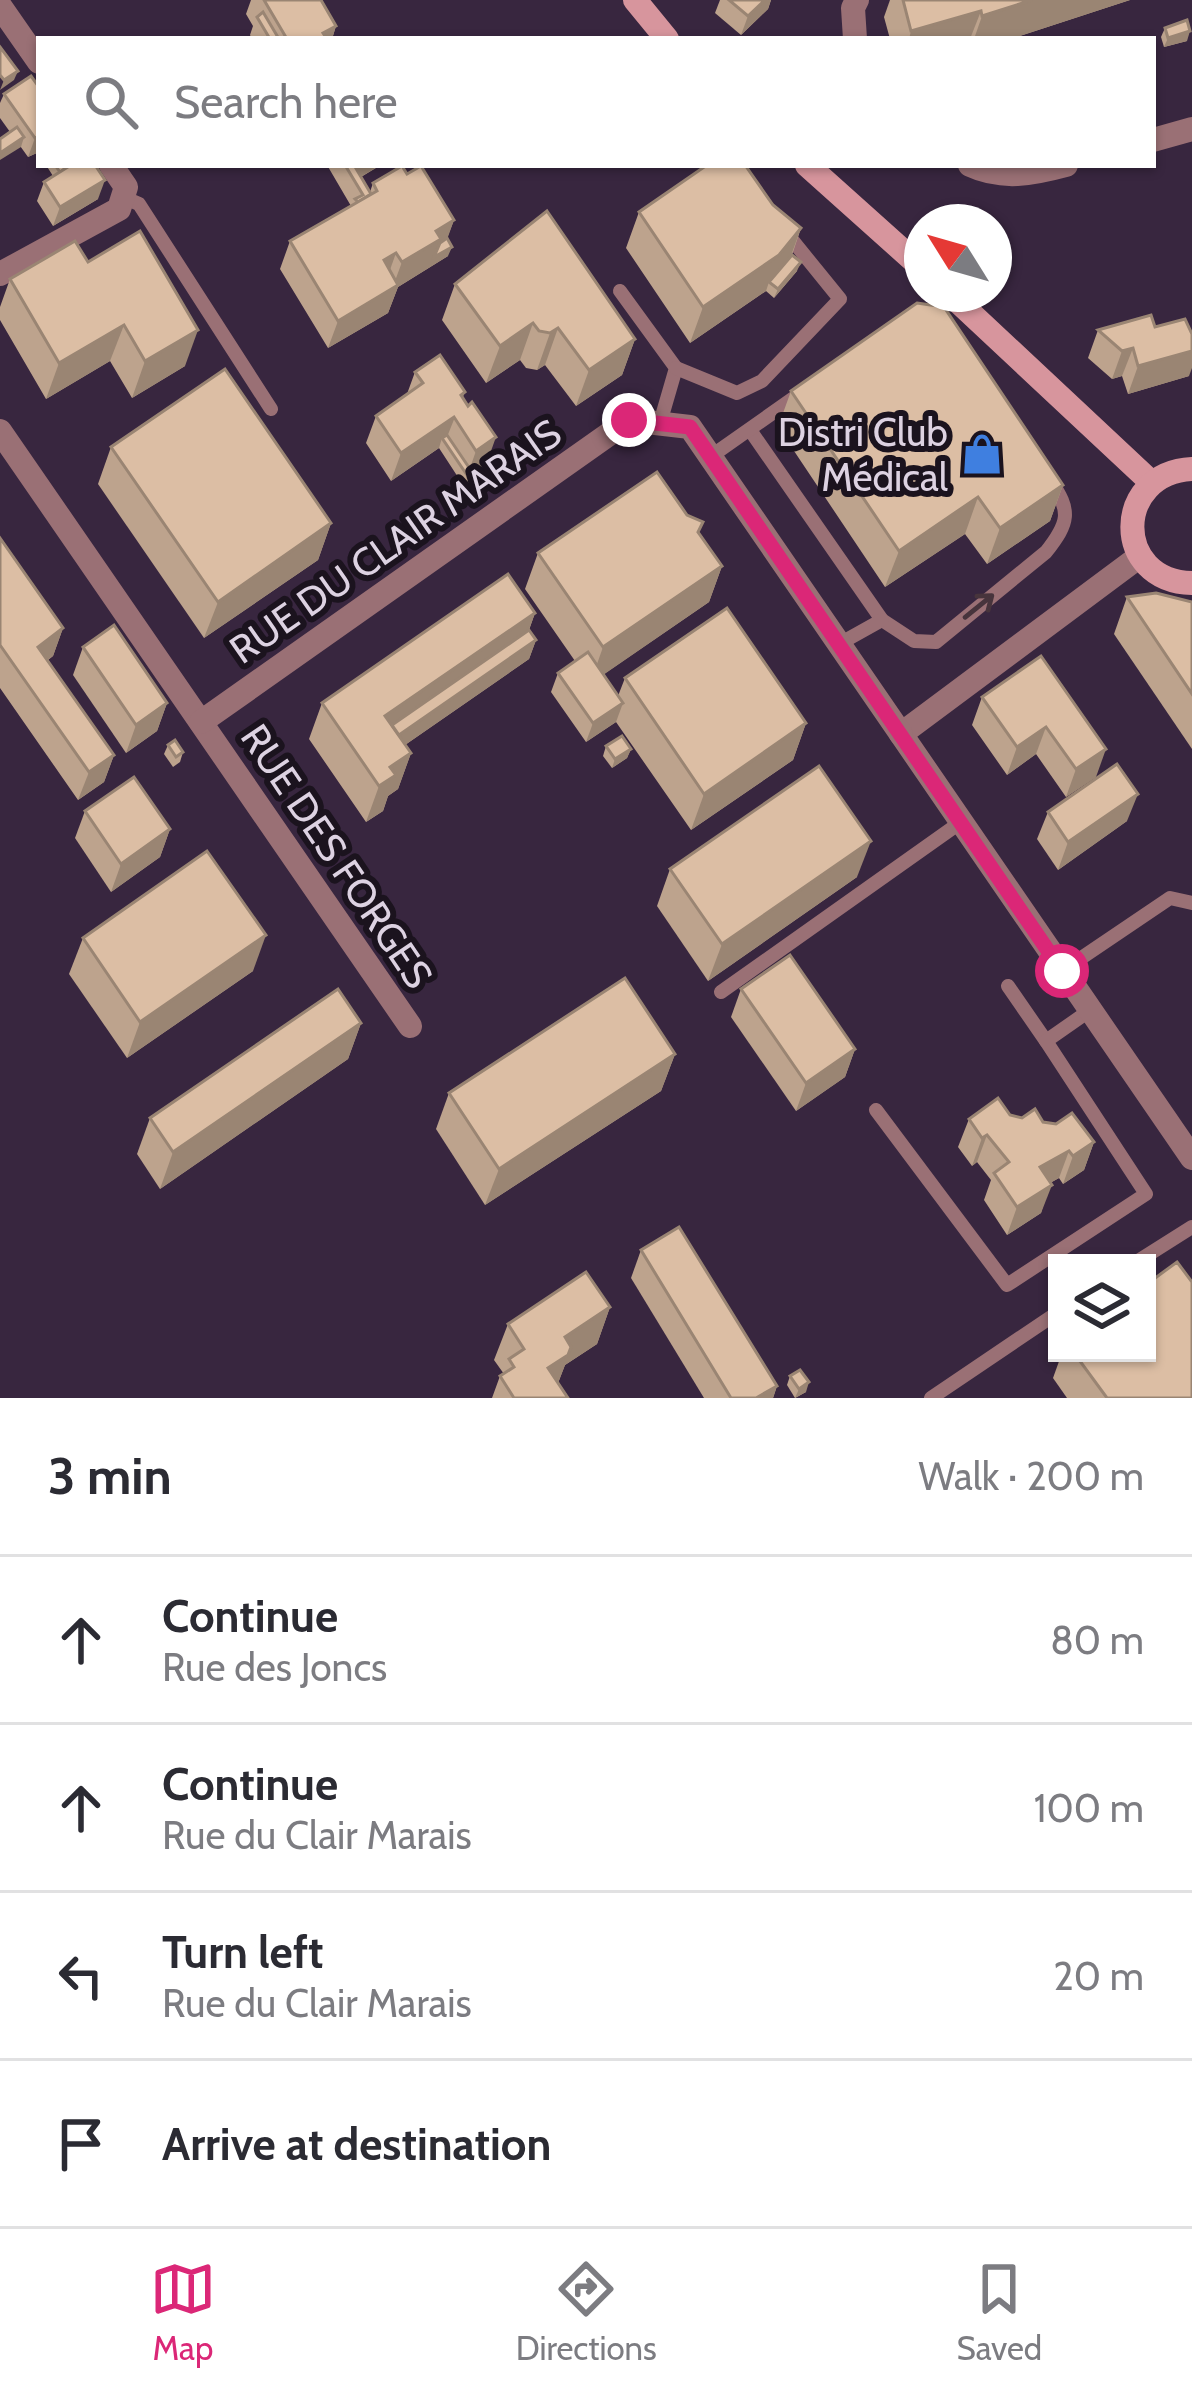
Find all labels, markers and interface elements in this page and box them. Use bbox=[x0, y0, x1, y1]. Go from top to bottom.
search box bbox=[36, 36, 1156, 168]
icon: search bbox=[78, 69, 144, 135]
text: Search here bbox=[174, 75, 398, 129]
north arrow bbox=[904, 204, 1012, 312]
route end bbox=[602, 393, 656, 447]
place label: Distri Club Médical bbox=[778, 408, 948, 501]
street label: RUE DU CLAIR MARAIS bbox=[220, 409, 570, 673]
shop icon: Distri Club Médical bbox=[959, 431, 1005, 477]
one-way arrow bbox=[963, 594, 995, 620]
street label: RUE DES FORGES bbox=[231, 715, 443, 997]
route start bbox=[1035, 944, 1089, 998]
map controls bbox=[1048, 1254, 1156, 1362]
button: layers bbox=[1048, 1254, 1156, 1362]
text: 3 min bbox=[48, 1445, 172, 1507]
text: Walk · 200 m bbox=[919, 1452, 1144, 1500]
text: Continue bbox=[162, 1589, 338, 1643]
icon: ahead bbox=[48, 1607, 114, 1673]
text: 80 m bbox=[1050, 1616, 1144, 1664]
text: Rue des Joncs bbox=[162, 1643, 387, 1691]
text: Continue bbox=[162, 1757, 338, 1811]
icon: ahead bbox=[48, 1775, 114, 1841]
text: 100 m bbox=[1034, 1784, 1144, 1832]
text: Rue du Clair Marais bbox=[162, 1811, 472, 1859]
text: Turn left bbox=[162, 1925, 324, 1979]
icon: left bbox=[48, 1943, 114, 2009]
text: 20 m bbox=[1053, 1952, 1144, 2000]
text: Rue du Clair Marais bbox=[162, 1979, 472, 2027]
icon: arrive bbox=[48, 2111, 114, 2177]
text: Arrive at destination bbox=[162, 2117, 551, 2171]
tab: Map bbox=[150, 2256, 216, 2368]
tab: Directions bbox=[516, 2256, 657, 2368]
tab: Saved bbox=[956, 2256, 1042, 2368]

